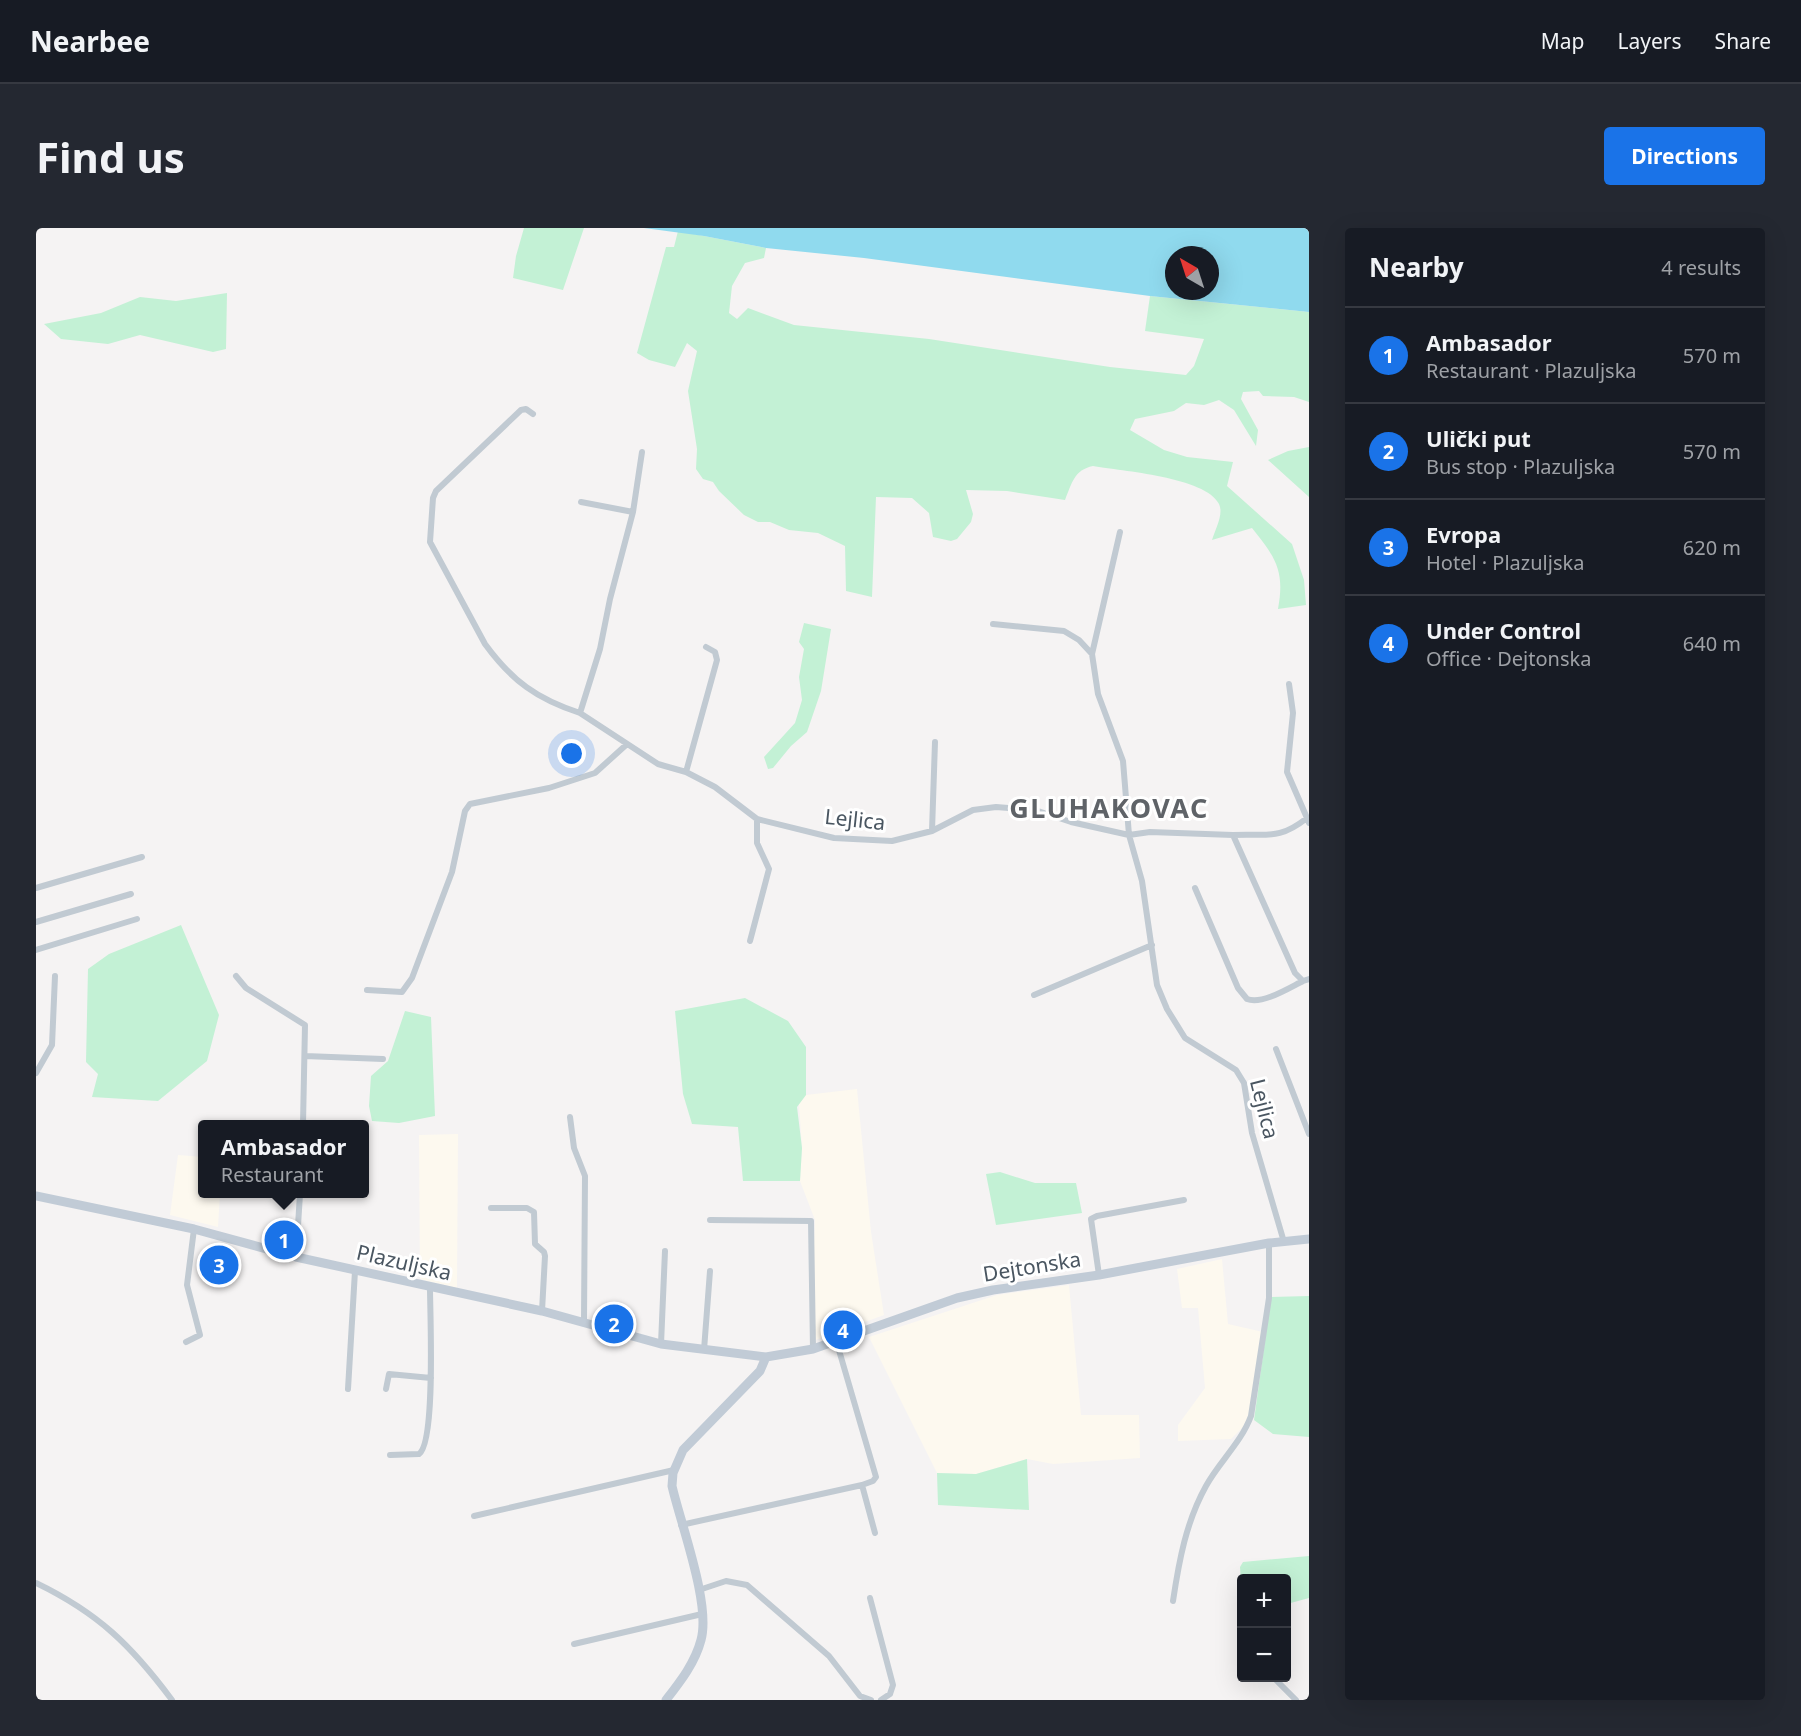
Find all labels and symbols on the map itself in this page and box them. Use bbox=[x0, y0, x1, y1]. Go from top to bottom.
north arrow bbox=[1165, 246, 1219, 300]
your location bbox=[557, 739, 586, 768]
district label: GLUHAKOVAC bbox=[1009, 789, 1209, 826]
street label: Lejlica bbox=[823, 802, 887, 836]
street label: Lejlica bbox=[1244, 1076, 1286, 1142]
pin: 1 bbox=[264, 1218, 304, 1262]
street label: Plazuljska bbox=[354, 1238, 454, 1287]
pin: 3 bbox=[200, 1242, 238, 1288]
street label: Dejtonska bbox=[981, 1244, 1083, 1288]
pin: 2 bbox=[594, 1302, 634, 1346]
pin: 4 bbox=[824, 1308, 862, 1352]

